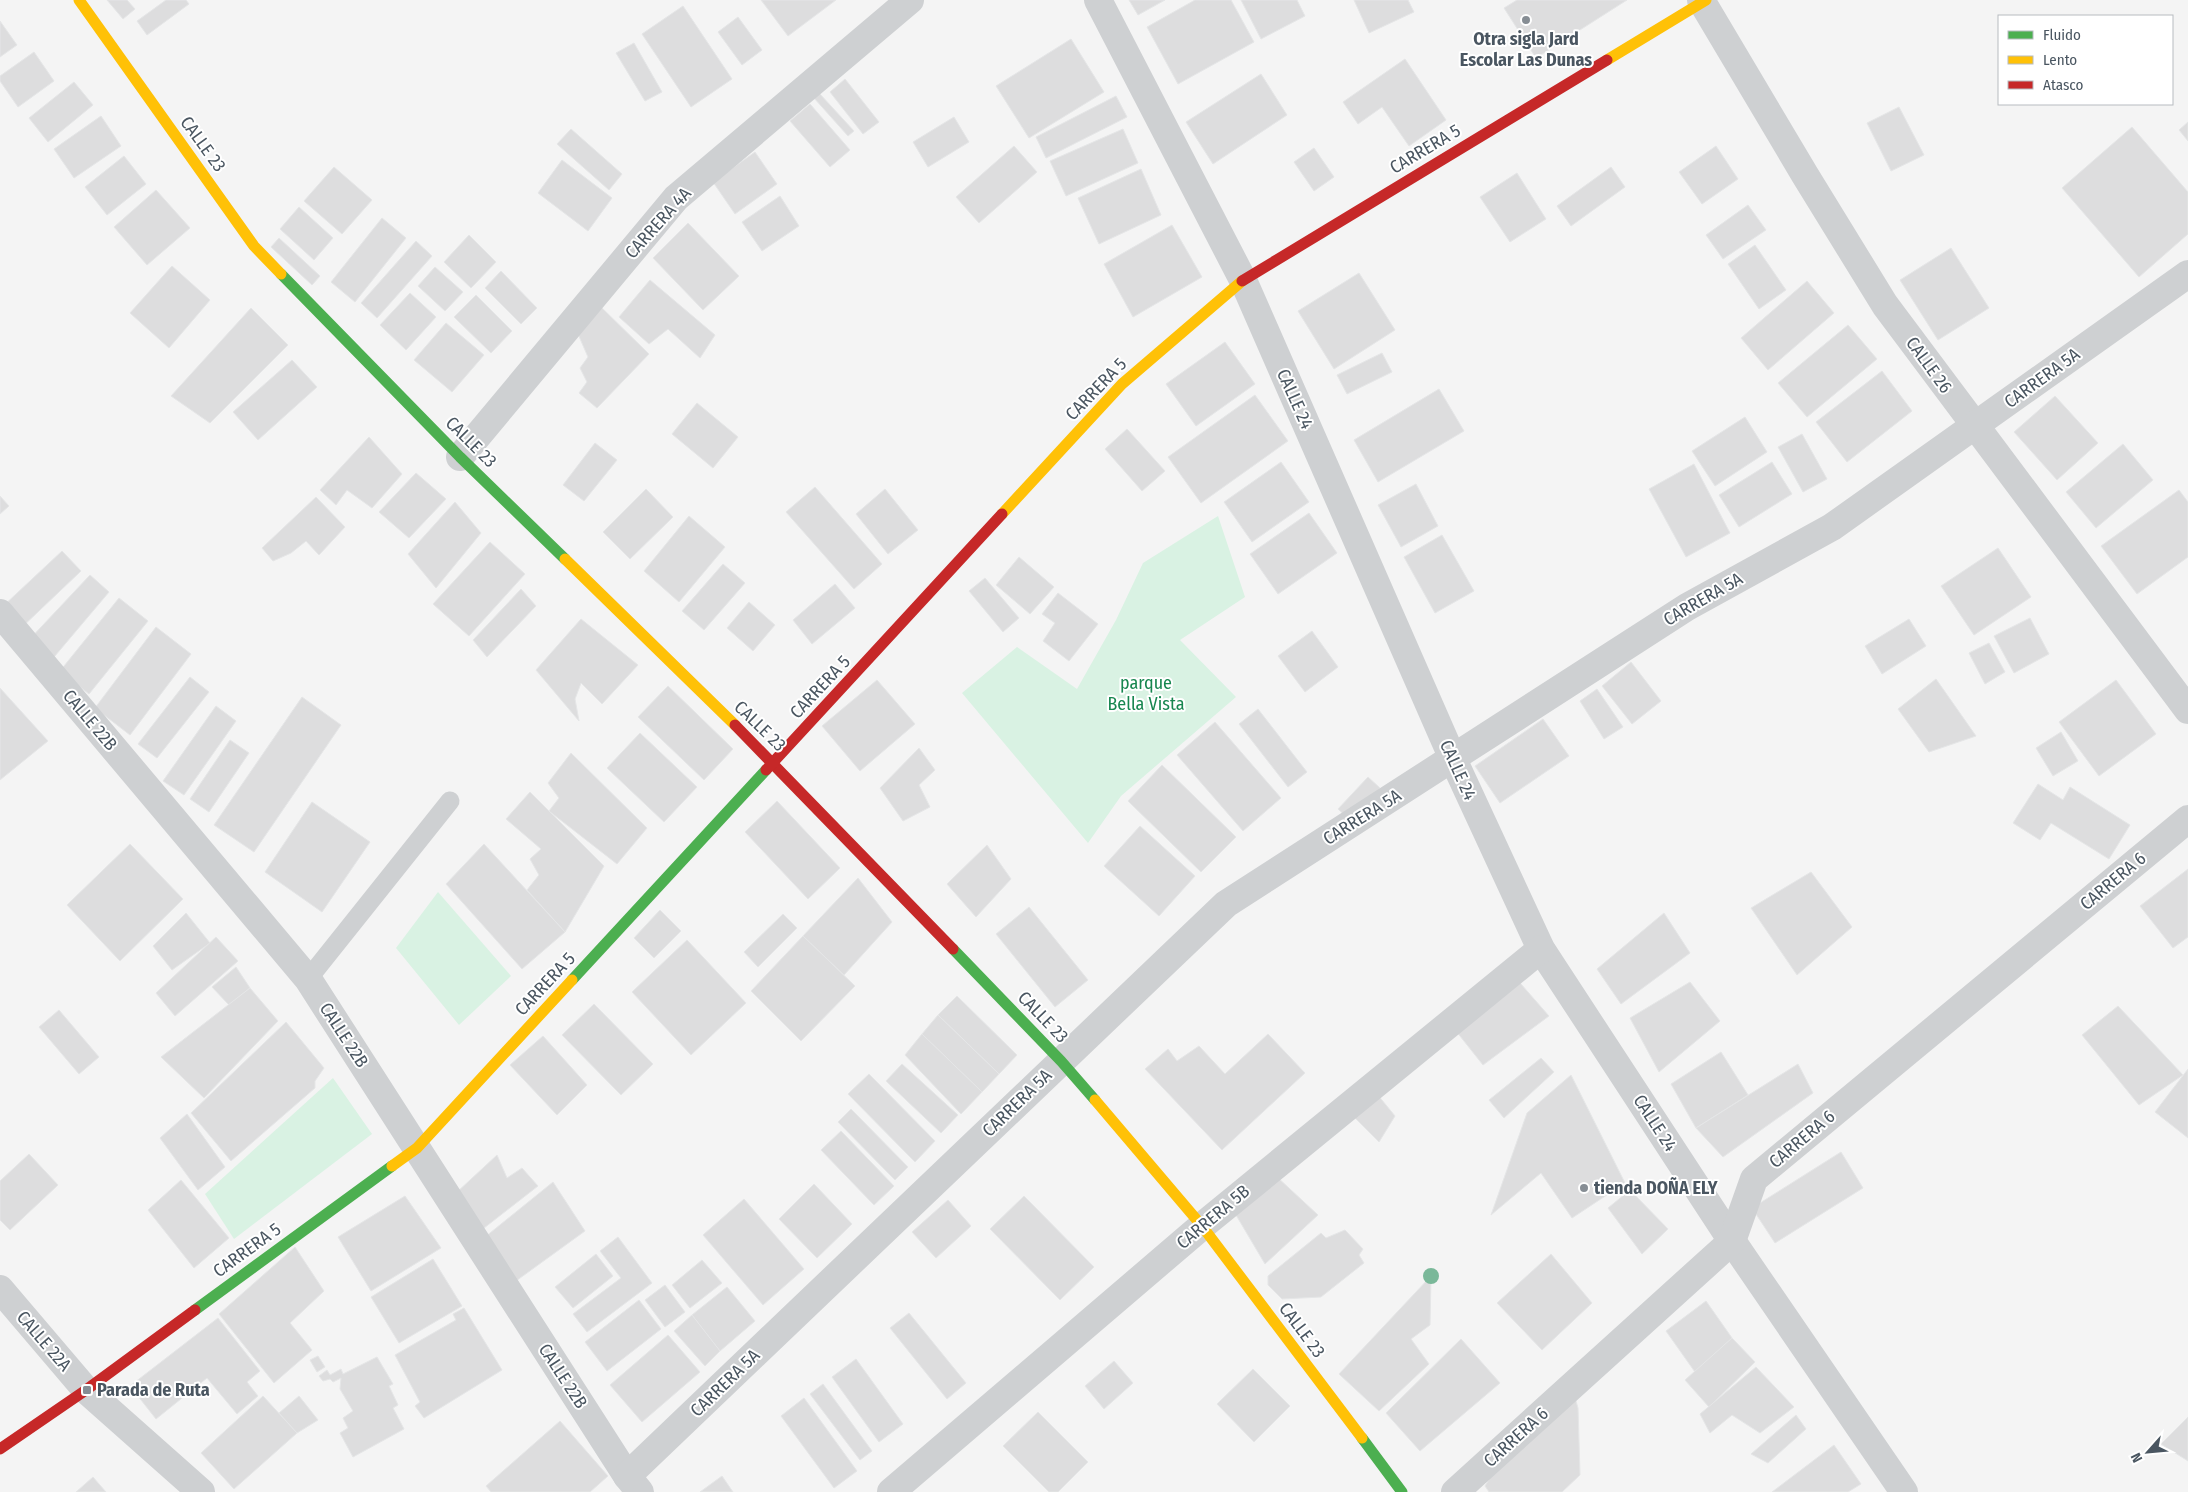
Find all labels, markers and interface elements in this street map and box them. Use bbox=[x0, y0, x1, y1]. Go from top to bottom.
marker: Otra sigla Jard Escolar Las Dunas bbox=[1520, 14, 1532, 26]
legend bbox=[1998, 15, 2173, 105]
text: Fluido bbox=[2043, 26, 2081, 44]
place label: Otra sigla Jard Escolar Las Dunas bbox=[1460, 28, 1592, 71]
text: Lento bbox=[2043, 51, 2077, 69]
text: Atasco bbox=[2043, 76, 2083, 94]
street label: CALLE 23 bbox=[176, 112, 230, 176]
street label: CARRERA 5 bbox=[1386, 119, 1464, 179]
street label: CARRERA 4A bbox=[620, 182, 696, 263]
street label: CALLE 26 bbox=[1901, 333, 1957, 397]
street label: CARRERA 5A bbox=[2000, 343, 2084, 413]
street label: CARRERA 5 bbox=[1061, 353, 1131, 425]
street label: CALLE 24 bbox=[1272, 366, 1318, 433]
street label: CALLE 23 bbox=[441, 412, 501, 472]
street label: CARRERA 5A bbox=[1659, 567, 1747, 631]
street label: CARRERA 5 bbox=[785, 651, 855, 723]
park label: parque Bella Vista bbox=[1107, 672, 1185, 715]
street label: CALLE 22B bbox=[58, 685, 122, 755]
street label: CALLE 23 bbox=[730, 696, 790, 756]
street label: CALLE 24 bbox=[1435, 737, 1481, 804]
street label: CARRERA 5A bbox=[1319, 784, 1406, 850]
street label: CARRERA 6 bbox=[2076, 847, 2150, 915]
street label: CARRERA 5 bbox=[510, 948, 580, 1020]
street label: CALLE 23 bbox=[1013, 987, 1073, 1047]
street label: CALLE 22B bbox=[315, 998, 373, 1072]
street label: CARRERA 5A bbox=[978, 1064, 1057, 1141]
street label: CALLE 24 bbox=[1628, 1090, 1682, 1156]
street label: CARRERA 6 bbox=[1765, 1105, 1839, 1173]
place label: tienda DOÑA ELY bbox=[1594, 1177, 1718, 1199]
street label: CARRERA 5B bbox=[1172, 1180, 1254, 1254]
marker: tienda DOÑA ELY bbox=[1578, 1182, 1590, 1194]
street label: CARRERA 5 bbox=[209, 1218, 285, 1282]
street label: CALLE 23 bbox=[1274, 1298, 1330, 1362]
street label: CALLE 22A bbox=[12, 1306, 76, 1376]
street label: CALLE 22B bbox=[534, 1339, 592, 1413]
street label: CARRERA 5A bbox=[686, 1344, 765, 1421]
place label: Parada de Ruta bbox=[97, 1379, 210, 1401]
marker: Parada de Ruta bbox=[81, 1384, 93, 1396]
street label: CARRERA 6 bbox=[1479, 1402, 1553, 1472]
north arrow bbox=[2123, 1427, 2173, 1477]
text: N bbox=[2127, 1450, 2146, 1465]

